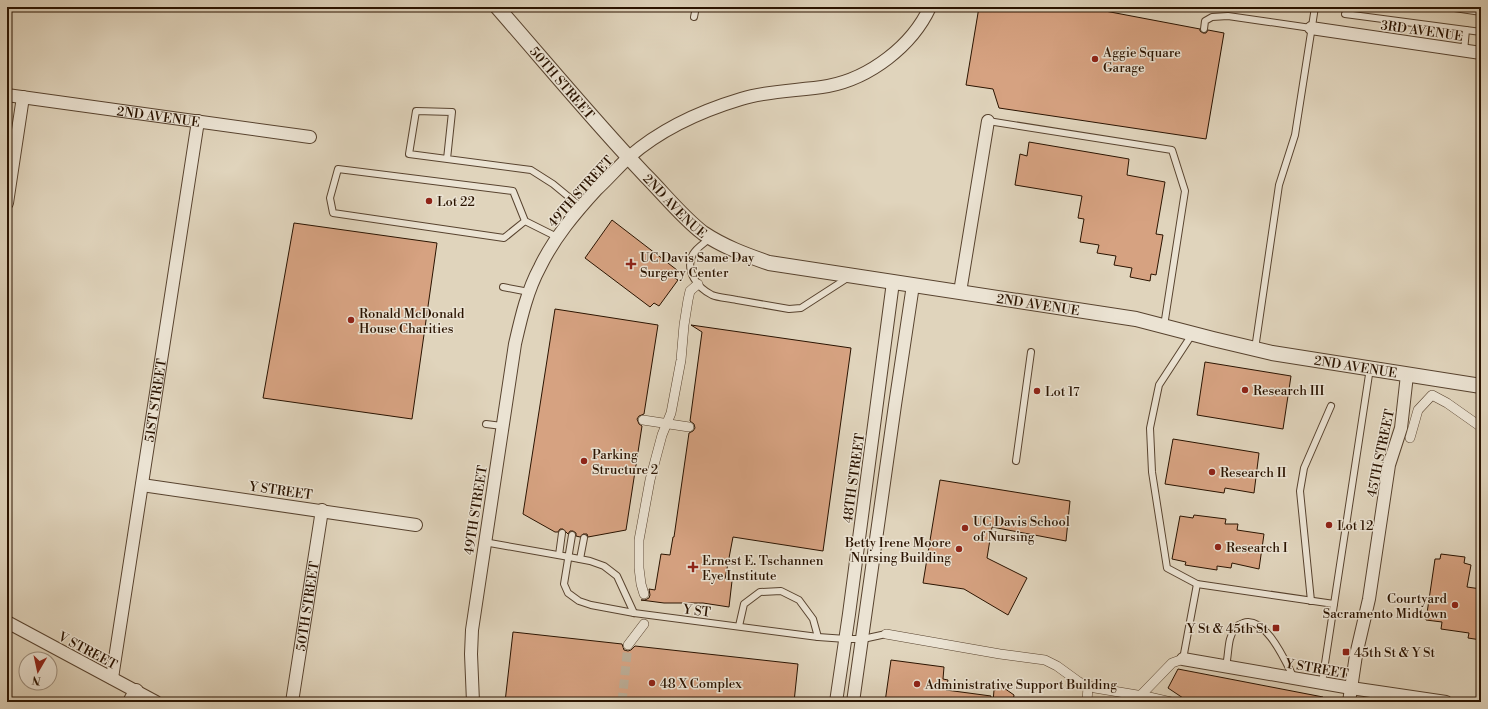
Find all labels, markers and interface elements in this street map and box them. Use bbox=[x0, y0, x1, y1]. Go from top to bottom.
street label: 3RD AVENUE bbox=[1380, 17, 1464, 45]
street label: 50TH STREET bbox=[526, 44, 597, 123]
place label: Aggie Square Garage bbox=[1102, 45, 1181, 76]
marker: Aggie Square Garage bbox=[1090, 54, 1100, 64]
street label: 2ND AVENUE bbox=[116, 103, 201, 131]
street label: 49TH STREET bbox=[545, 153, 617, 231]
street label: 2ND AVENUE bbox=[639, 171, 710, 242]
place label: Lot 22 bbox=[437, 194, 475, 210]
marker: Lot 22 bbox=[424, 196, 434, 206]
place label: UC Davis Same Day Surgery Center bbox=[640, 250, 755, 281]
marker: UC Davis Same Day Surgery Center bbox=[625, 258, 637, 270]
street label: 2ND AVENUE bbox=[995, 291, 1081, 319]
place label: Ronald McDonald House Charities bbox=[359, 306, 465, 337]
marker: Ronald McDonald House Charities bbox=[346, 315, 356, 325]
street label: 2ND AVENUE bbox=[1313, 353, 1398, 382]
street label: 51ST STREET bbox=[142, 358, 170, 443]
place label: Research III bbox=[1253, 383, 1324, 399]
place label: Lot 17 bbox=[1045, 384, 1080, 400]
marker: Research III bbox=[1240, 385, 1250, 395]
marker: Lot 17 bbox=[1032, 386, 1042, 396]
street label: 45TH STREET bbox=[1364, 408, 1398, 499]
street label: 48TH STREET bbox=[840, 432, 868, 524]
place label: Parking Structure 2 bbox=[592, 447, 658, 478]
marker: Parking Structure 2 bbox=[579, 456, 589, 466]
street label: 49TH STREET bbox=[461, 464, 491, 556]
place label: Research II bbox=[1220, 465, 1287, 481]
marker: Research II bbox=[1207, 467, 1217, 477]
street label: Y STREET bbox=[247, 478, 313, 503]
place label: UC Davis School of Nursing bbox=[973, 514, 1070, 545]
place label: Lot 12 bbox=[1337, 518, 1373, 534]
marker: Lot 12 bbox=[1324, 520, 1334, 530]
marker: UC Davis School of Nursing bbox=[960, 523, 970, 533]
place label: Betty Irene Moore Nursing Building bbox=[844, 535, 951, 566]
place label: Research I bbox=[1226, 540, 1288, 556]
marker: Research I bbox=[1213, 542, 1223, 552]
marker: Betty Irene Moore Nursing Building bbox=[954, 544, 964, 554]
place label: Ernest E. Tschannen Eye Institute bbox=[702, 553, 824, 584]
street label: 50TH STREET bbox=[293, 560, 323, 652]
marker: Ernest E. Tschannen Eye Institute bbox=[687, 561, 699, 573]
place label: Courtyard Sacramento Midtown bbox=[1323, 591, 1448, 622]
marker: Courtyard Sacramento Midtown bbox=[1450, 600, 1460, 610]
street label: Y ST bbox=[681, 601, 712, 621]
place label: Y St & 45th St bbox=[1186, 621, 1268, 637]
marker: Y St & 45th St bbox=[1271, 623, 1281, 633]
street label: V STREET bbox=[54, 628, 120, 673]
place label: 45th St & Y St bbox=[1354, 645, 1436, 661]
marker: 45th St & Y St bbox=[1341, 647, 1351, 657]
north arrow bbox=[18, 651, 58, 691]
street label: Y STREET bbox=[1283, 655, 1350, 682]
text: N bbox=[31, 672, 42, 687]
place label: 48 X Complex bbox=[660, 676, 742, 692]
place label: Administrative Support Building bbox=[924, 677, 1117, 693]
marker: 48 X Complex bbox=[647, 678, 657, 688]
marker: Administrative Support Building bbox=[912, 679, 922, 689]

